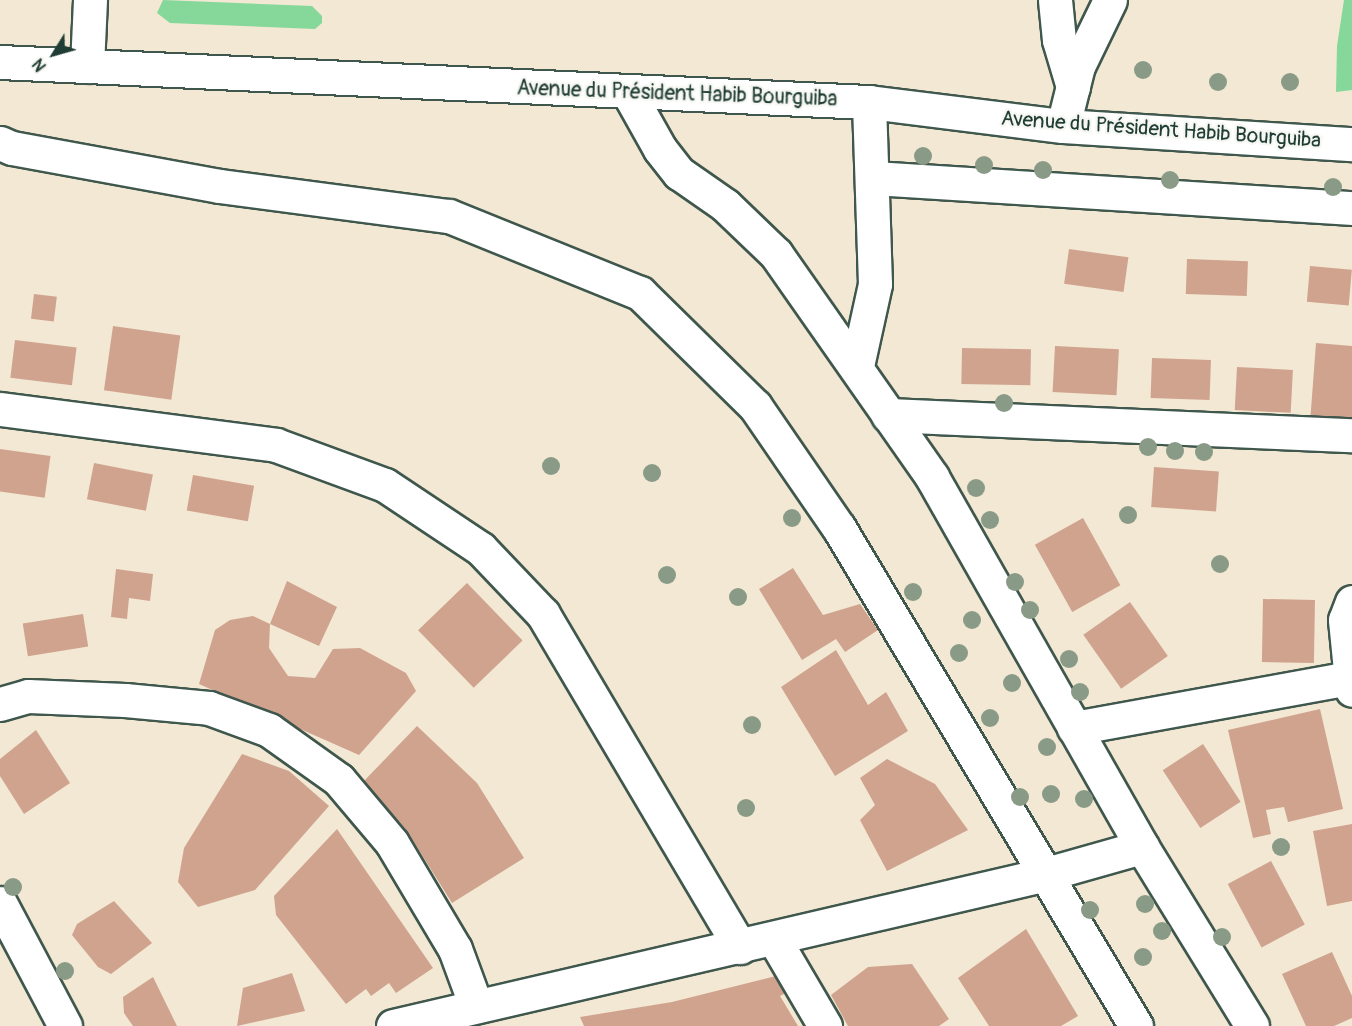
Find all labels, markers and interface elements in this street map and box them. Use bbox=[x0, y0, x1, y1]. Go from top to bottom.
north arrow bbox=[24, 24, 84, 84]
text: N bbox=[28, 54, 51, 75]
street label: Avenue du Président Habib Bourguiba bbox=[516, 76, 838, 112]
street label: Avenue du Président Habib Bourguiba bbox=[1000, 106, 1322, 154]

